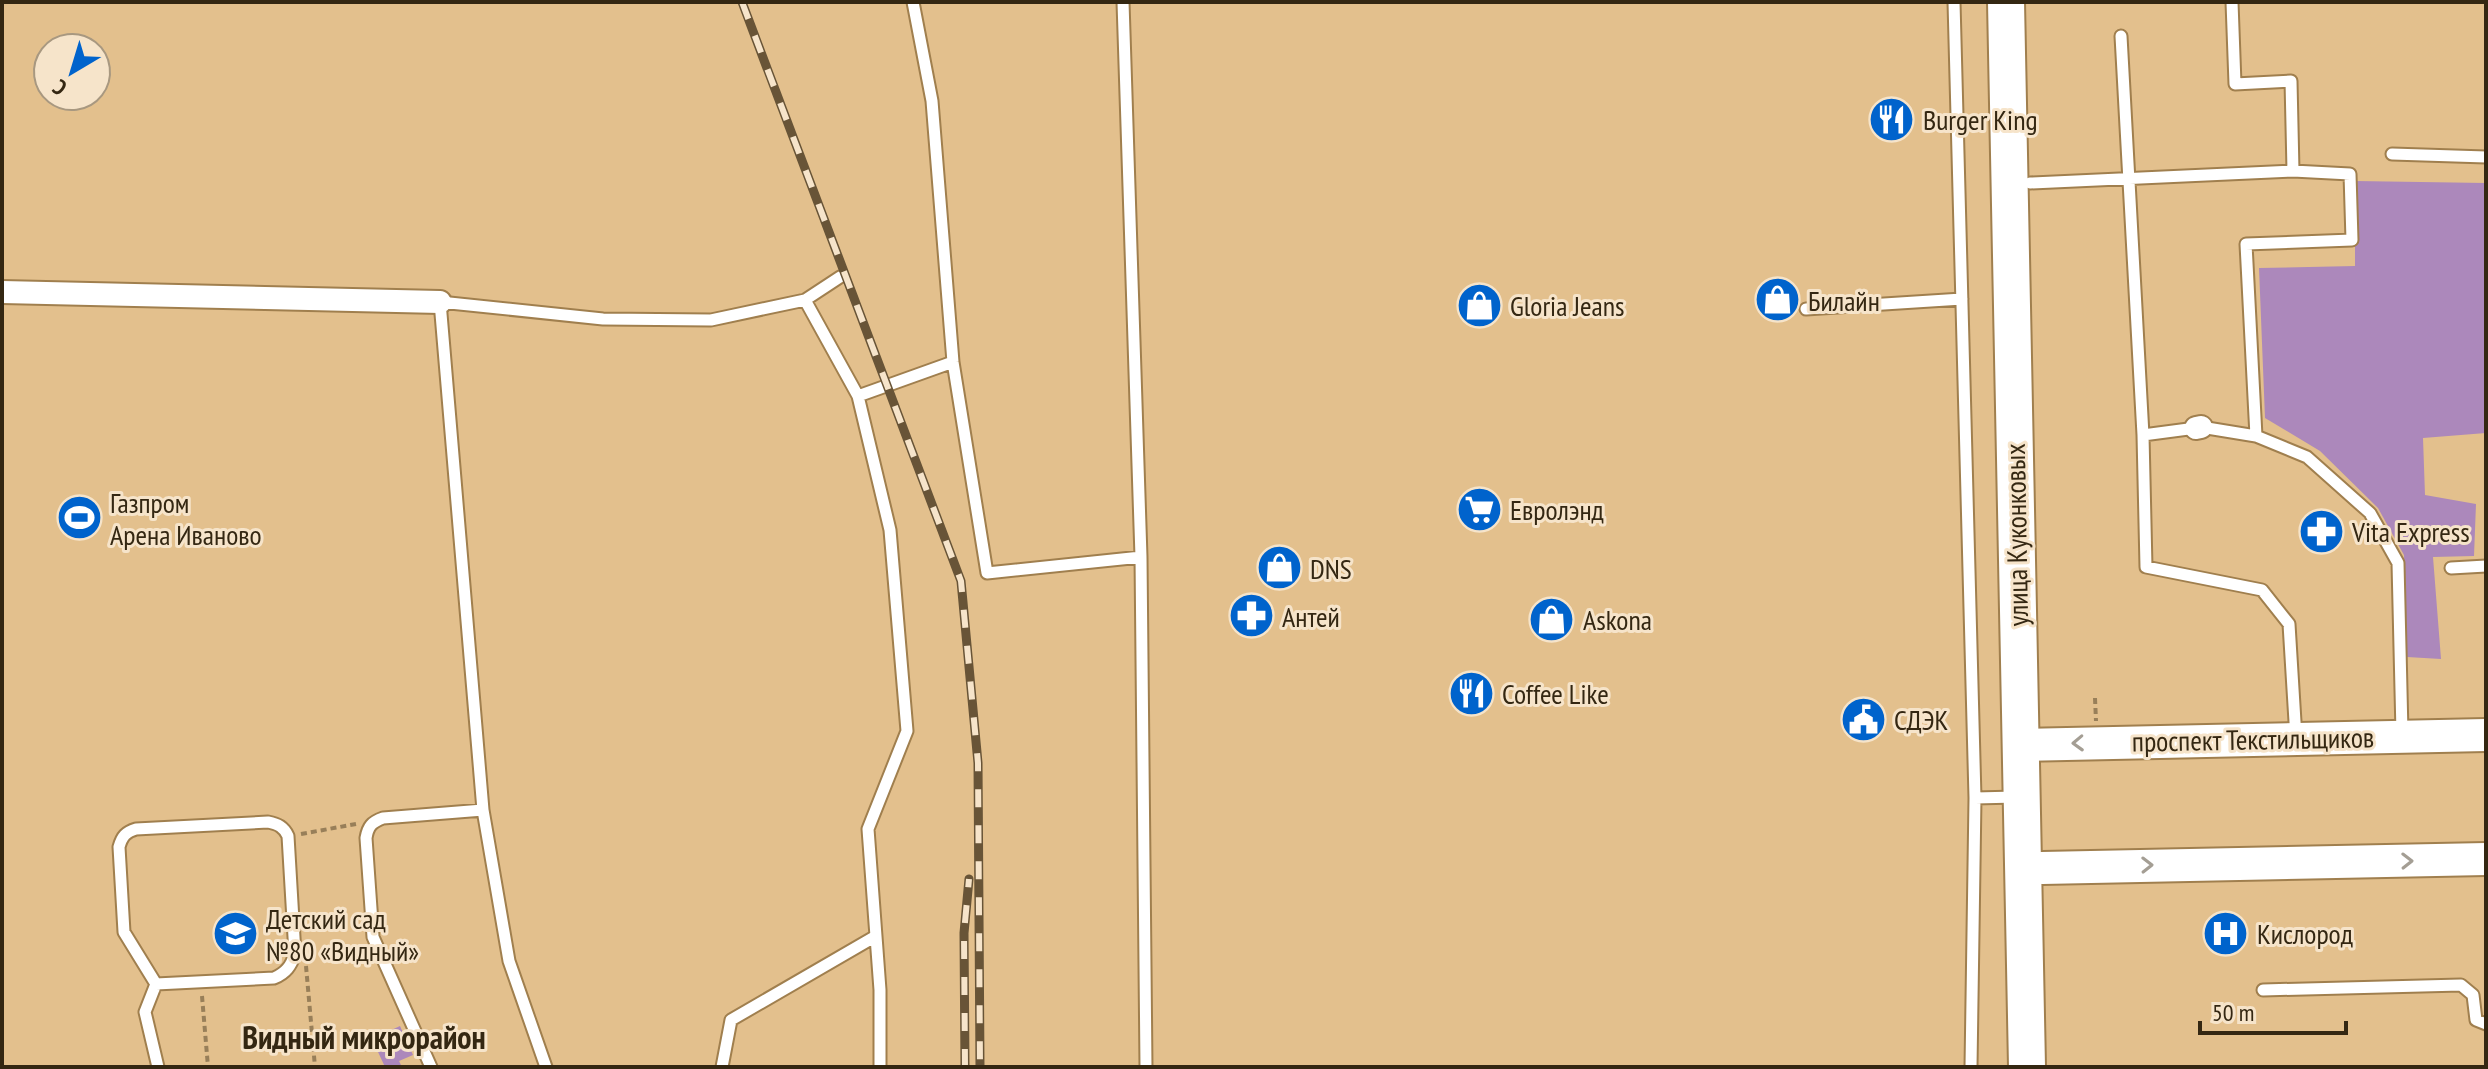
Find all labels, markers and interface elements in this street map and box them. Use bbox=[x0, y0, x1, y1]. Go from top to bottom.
north arrow bbox=[32, 32, 112, 112]
text: С bbox=[47, 74, 72, 102]
restaurant icon: Burger King bbox=[1868, 95, 1916, 143]
place label: Burger King bbox=[1923, 101, 2038, 138]
shop icon: Билайн bbox=[1753, 276, 1801, 324]
shop icon: Gloria Jeans bbox=[1455, 281, 1503, 329]
place label: Билайн bbox=[1808, 282, 1880, 319]
place label: Gloria Jeans bbox=[1510, 287, 1625, 324]
street label: улица Куконковых bbox=[1996, 443, 2036, 627]
place label: Газпром Арена Иваново bbox=[110, 484, 262, 553]
supermarket icon: Евролэнд bbox=[1455, 485, 1503, 533]
place label: Евролэнд bbox=[1510, 491, 1604, 528]
sports icon: Газпром Арена Иваново bbox=[55, 494, 103, 542]
pharmacy icon: Vita Express bbox=[2297, 507, 2345, 555]
place label: Vita Express bbox=[2351, 513, 2470, 550]
shop icon: DNS bbox=[1255, 544, 1303, 592]
place label: DNS bbox=[1310, 550, 1352, 587]
pharmacy icon: Антей bbox=[1227, 592, 1275, 640]
shop icon: Askona bbox=[1528, 595, 1576, 643]
place label: Антей bbox=[1282, 598, 1340, 635]
place label: Askona bbox=[1583, 601, 1652, 638]
restaurant icon: Coffee Like bbox=[1447, 669, 1495, 717]
place label: Coffee Like bbox=[1502, 675, 1609, 712]
public building icon: СДЭК bbox=[1839, 695, 1887, 743]
place label: СДЭК bbox=[1894, 701, 1949, 738]
street label: проспект Текстильщиков bbox=[2132, 718, 2374, 760]
one-way arrow bbox=[2071, 734, 2084, 751]
one-way arrow bbox=[2401, 852, 2414, 869]
one-way arrow bbox=[2141, 856, 2154, 873]
place label: Детский сад №80 «Видный» bbox=[266, 900, 419, 969]
hospital icon: Кислород bbox=[2202, 909, 2250, 957]
school or university icon: Детский сад №80 «Видный» bbox=[211, 910, 259, 958]
place label: Кислород bbox=[2257, 915, 2353, 952]
scale bar bbox=[2200, 985, 2346, 1035]
text: 50 m bbox=[2212, 997, 2254, 1028]
district label: Видный микрорайон bbox=[242, 1016, 486, 1058]

